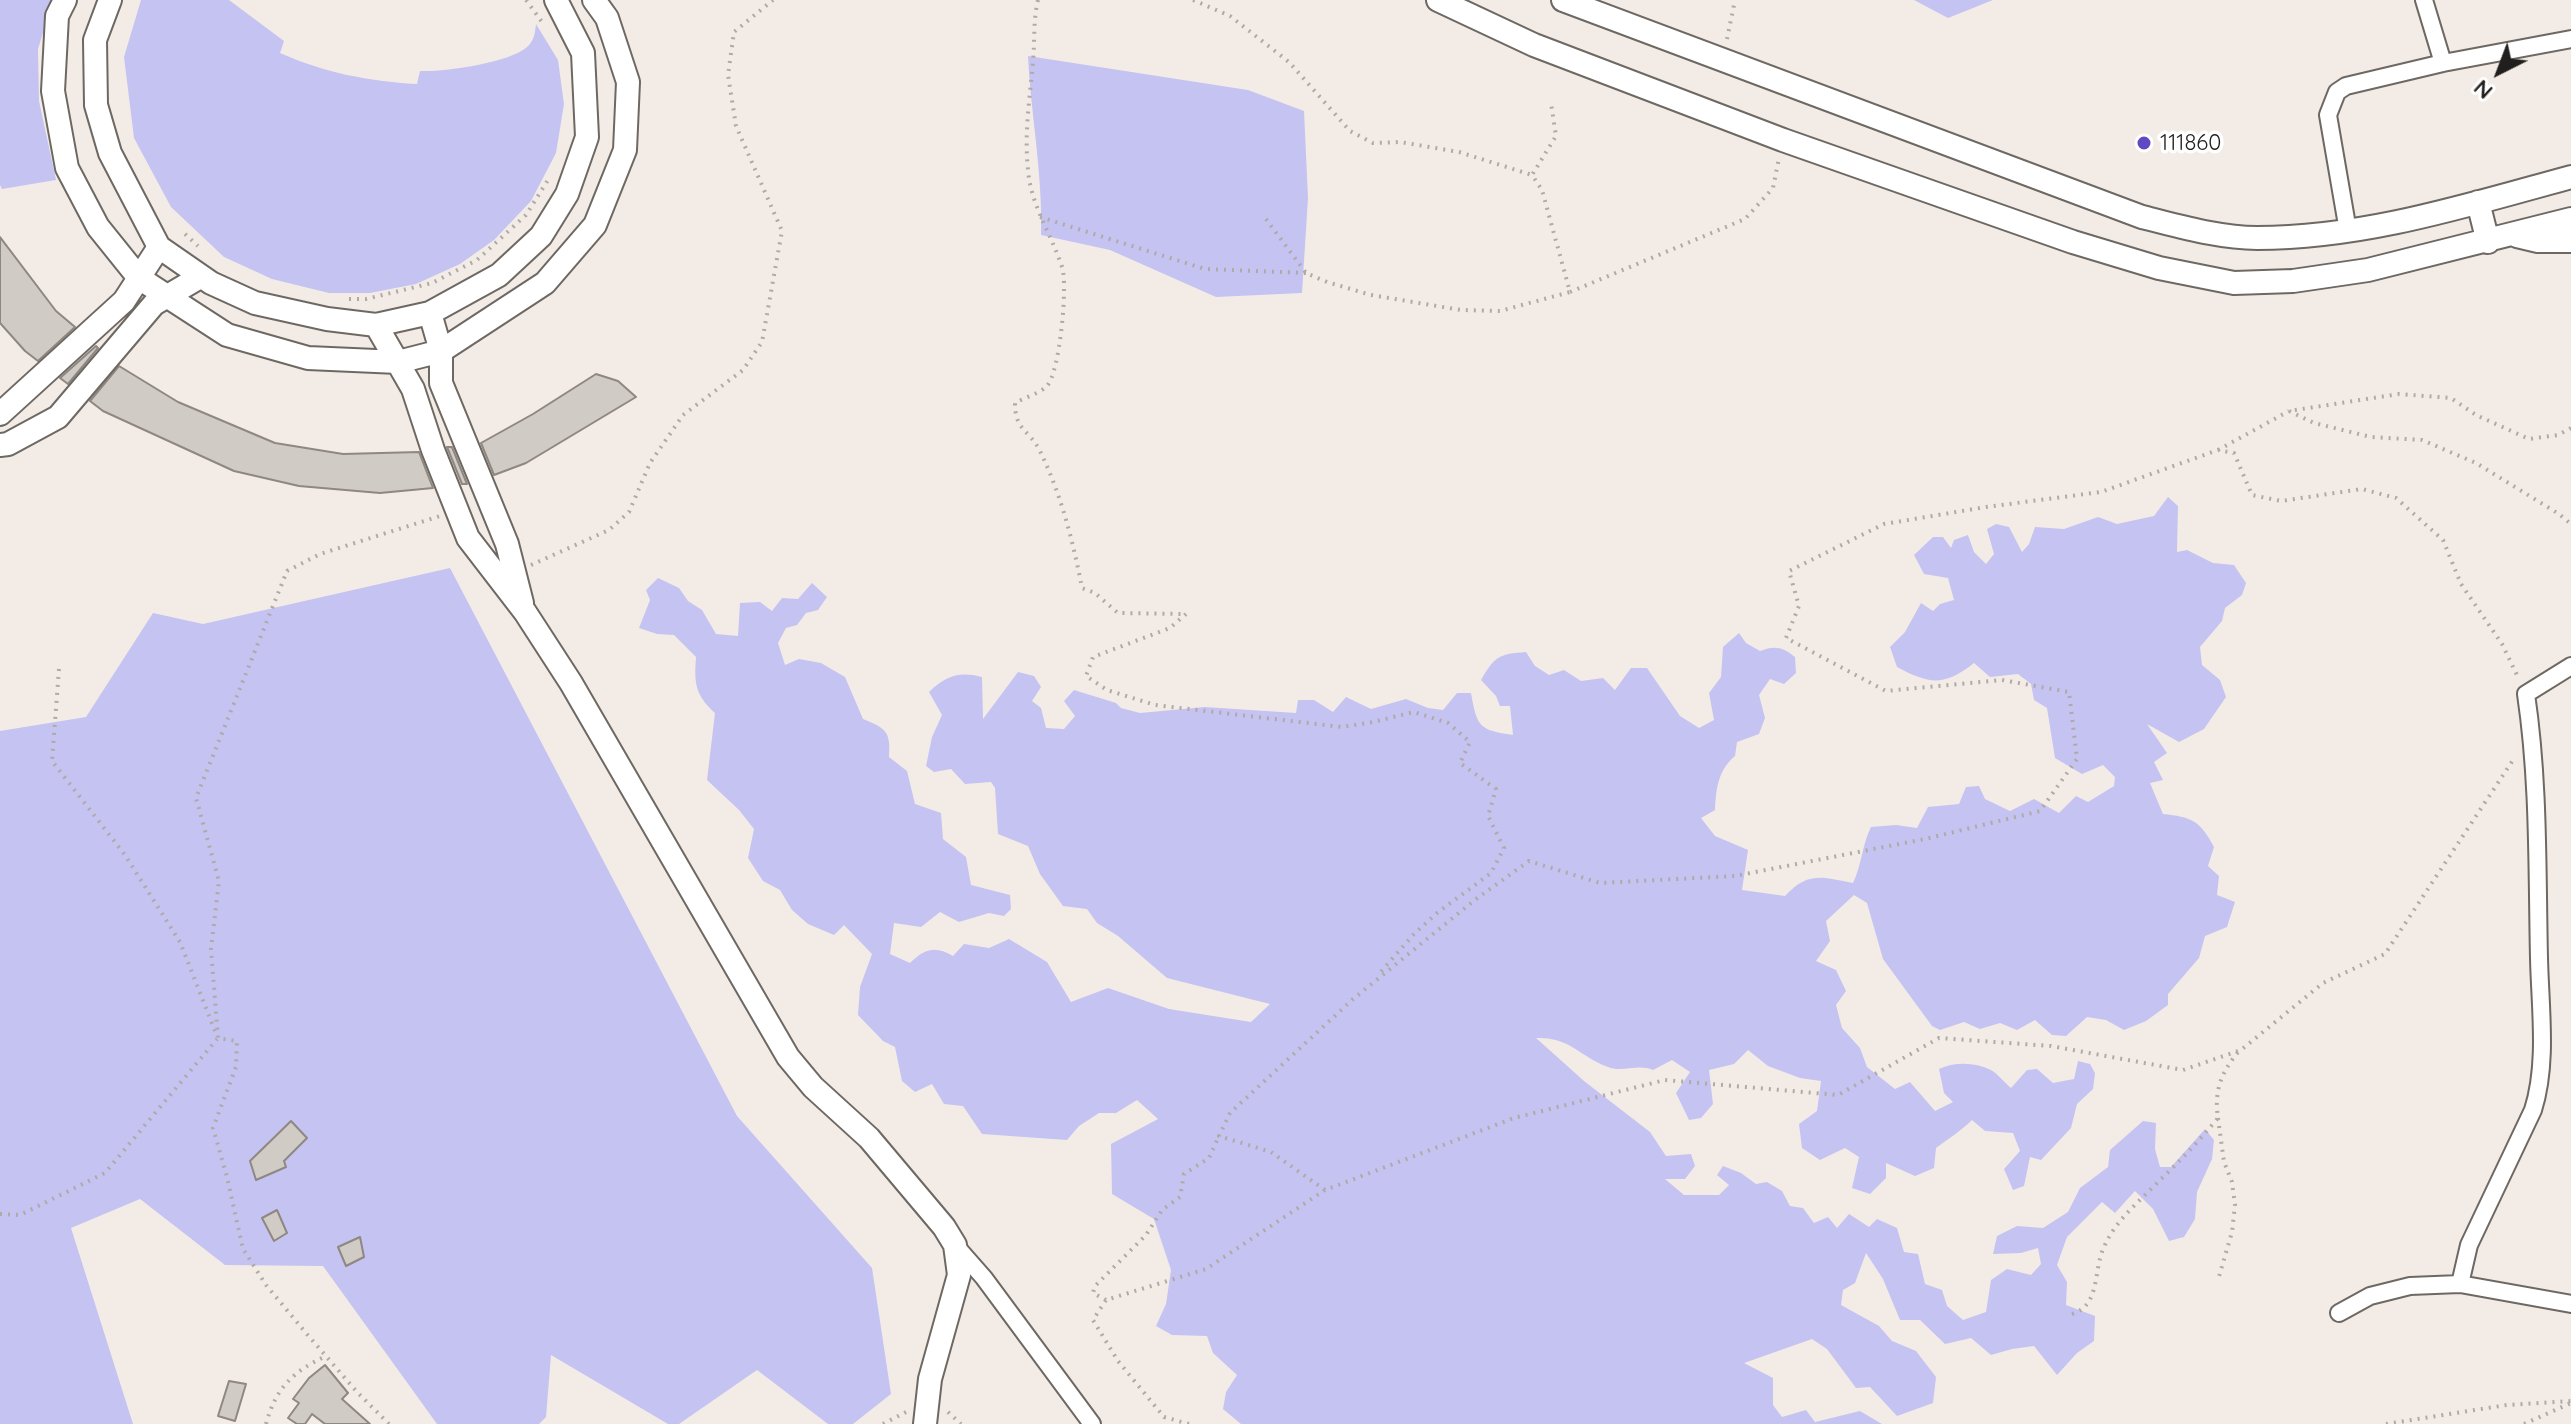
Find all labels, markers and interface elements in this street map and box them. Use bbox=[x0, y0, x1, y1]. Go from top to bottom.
north arrow bbox=[2459, 32, 2539, 112]
text: N bbox=[2468, 74, 2498, 106]
place label: 111860 bbox=[2160, 130, 2221, 156]
marker: 111860 bbox=[2135, 134, 2153, 152]

